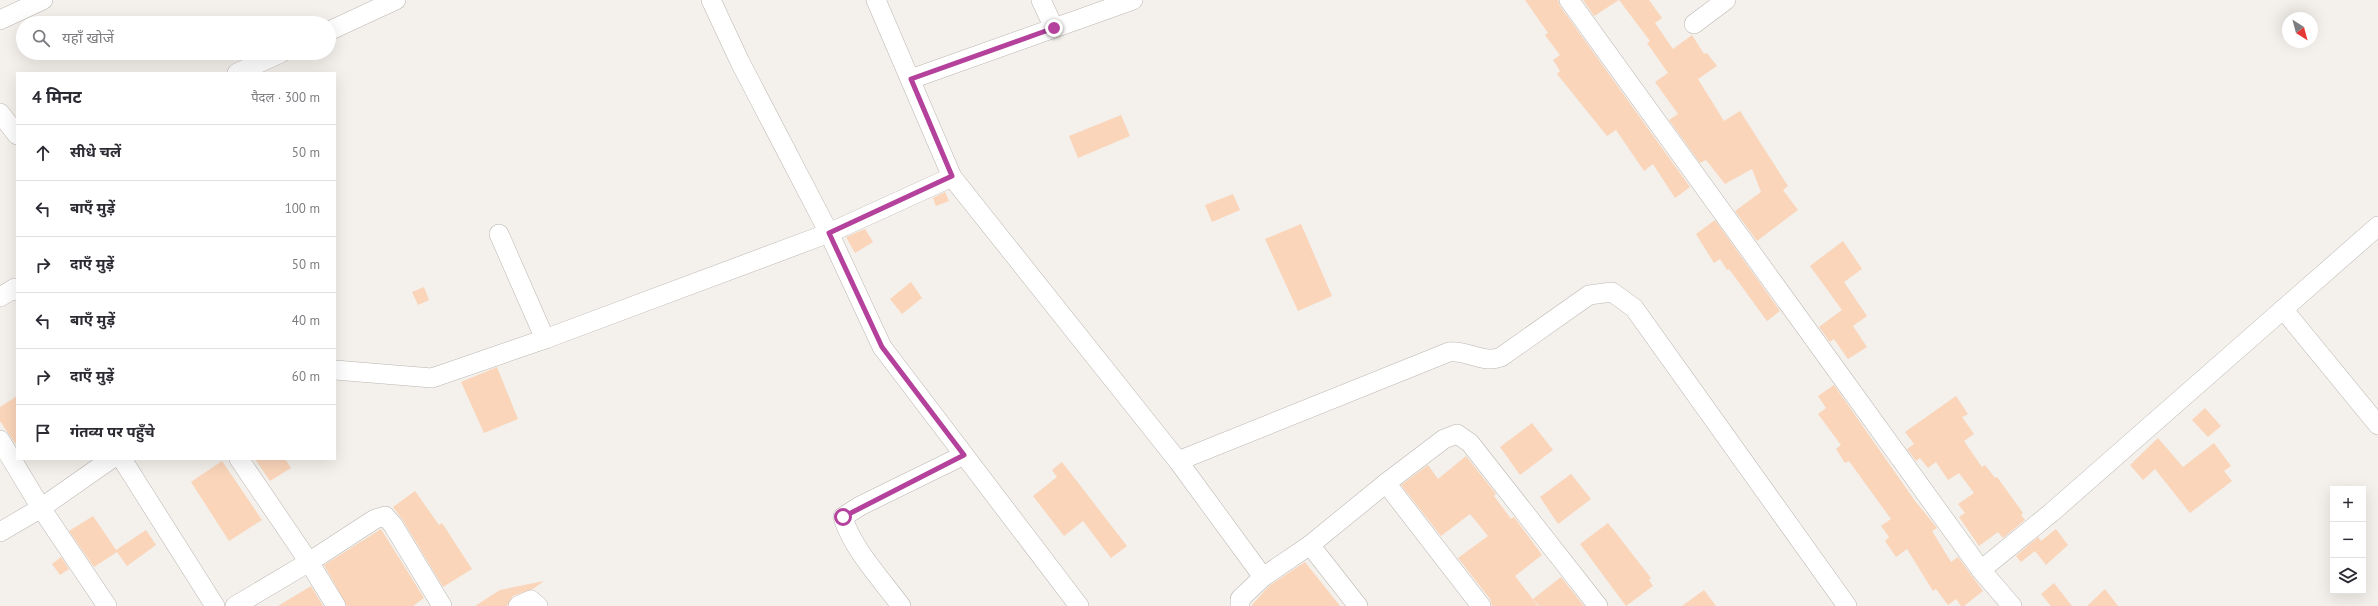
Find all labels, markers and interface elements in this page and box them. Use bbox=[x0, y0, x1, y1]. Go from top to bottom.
north arrow bbox=[2282, 12, 2318, 48]
search box bbox=[16, 16, 336, 60]
route end bbox=[1045, 19, 1063, 37]
icon: search bbox=[30, 27, 52, 49]
text: यहाँ खोजें bbox=[62, 28, 114, 47]
text: 4 मिनट bbox=[32, 86, 82, 108]
text: पैदल · 300 m bbox=[251, 89, 320, 106]
icon: ahead bbox=[32, 142, 54, 164]
text: सीधे चलें bbox=[70, 142, 121, 161]
text: 50 m bbox=[292, 144, 320, 161]
icon: left bbox=[32, 198, 54, 220]
text: बाएँ मुड़ें bbox=[70, 198, 115, 217]
text: 100 m bbox=[285, 200, 320, 217]
icon: right bbox=[32, 254, 54, 276]
text: दाएँ मुड़ें bbox=[70, 254, 114, 273]
text: 50 m bbox=[292, 256, 320, 273]
icon: left bbox=[32, 310, 54, 332]
text: बाएँ मुड़ें bbox=[70, 310, 115, 329]
text: 40 m bbox=[292, 312, 320, 329]
icon: right bbox=[32, 366, 54, 388]
text: दाएँ मुड़ें bbox=[70, 366, 114, 385]
text: 60 m bbox=[292, 368, 320, 385]
icon: arrive bbox=[32, 422, 54, 444]
text: गंतव्य पर पहुँचे bbox=[70, 422, 155, 441]
map controls bbox=[2330, 486, 2366, 594]
button: + bbox=[2330, 486, 2366, 522]
route start bbox=[834, 508, 852, 526]
button: − bbox=[2330, 522, 2366, 558]
button: layers bbox=[2330, 558, 2366, 594]

